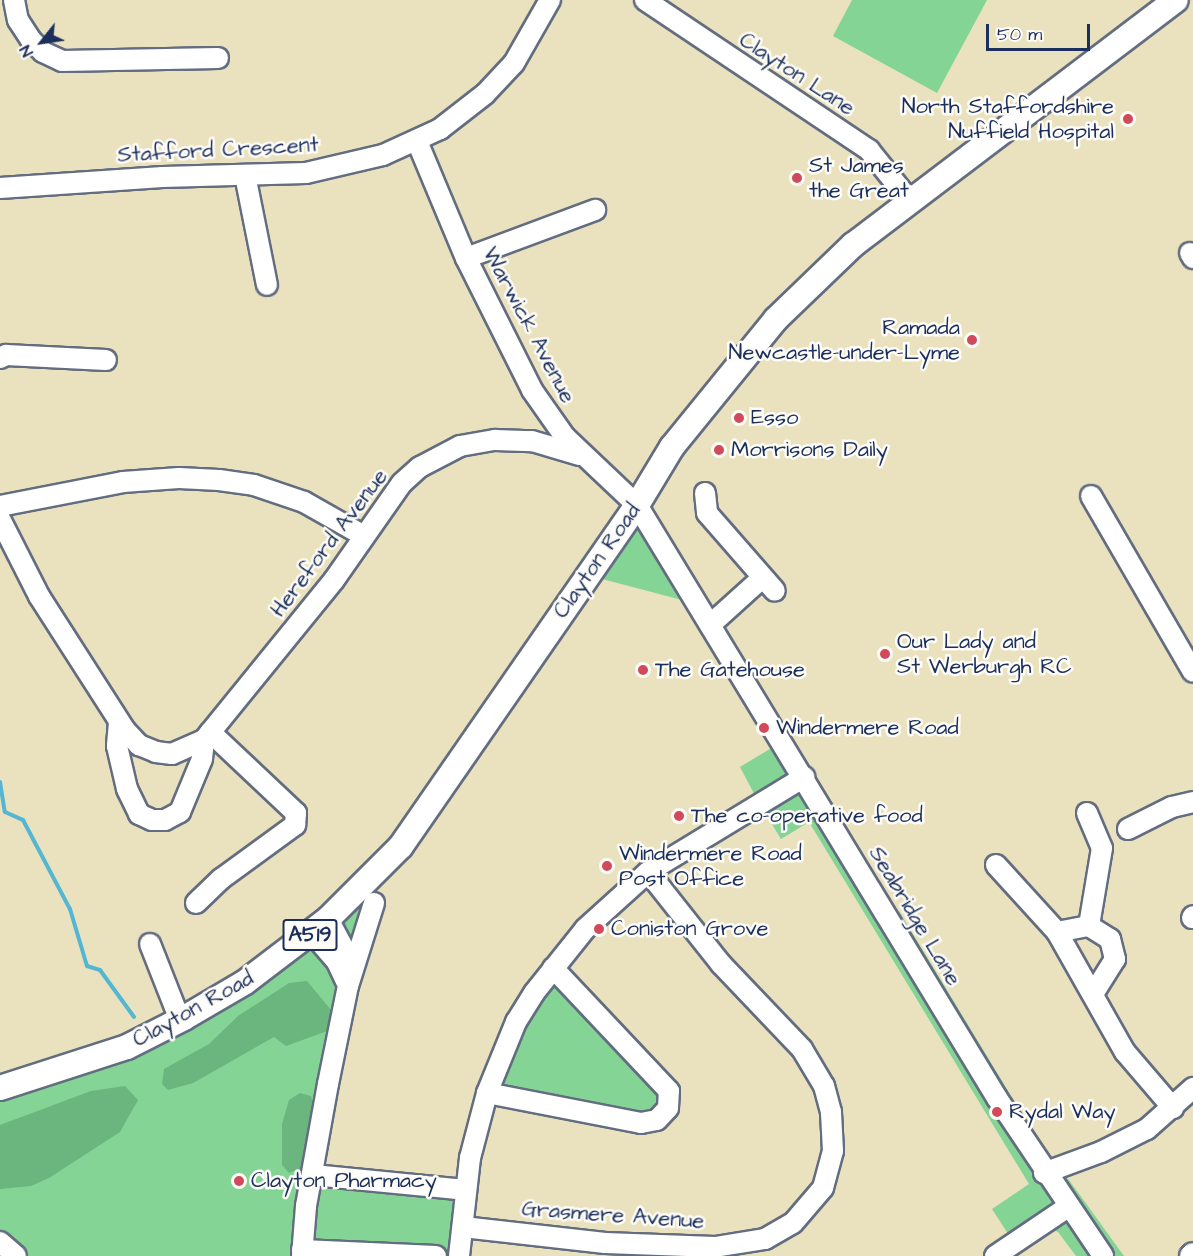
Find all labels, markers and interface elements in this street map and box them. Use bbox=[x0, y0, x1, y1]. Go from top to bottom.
north arrow bbox=[12, 12, 72, 72]
scale bar bbox=[989, 12, 1092, 50]
text: 50 m bbox=[997, 22, 1042, 47]
street label: Clayton Lane bbox=[734, 27, 860, 121]
text: N bbox=[14, 41, 38, 61]
place label: North Staffordshire Nuffield Hospital bbox=[902, 93, 1114, 144]
marker: North Staffordshire Nuffield Hospital bbox=[1119, 110, 1137, 128]
street label: Stafford Crescent bbox=[117, 132, 319, 168]
place label: St James the Great bbox=[809, 152, 909, 204]
marker: St James the Great bbox=[790, 171, 804, 185]
street label: Warwick Avenue bbox=[477, 242, 581, 408]
place label: Ramada Newcastle-under-Lyme bbox=[729, 314, 960, 366]
marker: Ramada Newcastle-under-Lyme bbox=[965, 333, 979, 347]
place label: Esso bbox=[751, 405, 798, 431]
marker: Esso bbox=[732, 411, 746, 425]
place label: Morrisons Daily bbox=[731, 437, 888, 463]
marker: Morrisons Daily bbox=[712, 443, 726, 457]
street label: Hereford Avenue bbox=[265, 464, 393, 622]
street label: Clayton Road bbox=[548, 499, 646, 623]
place label: Our Lady and St Werburgh RC bbox=[897, 628, 1072, 680]
marker: Our Lady and St Werburgh RC bbox=[878, 647, 892, 661]
place label: The Gatehouse bbox=[655, 657, 805, 683]
marker: The Gatehouse bbox=[636, 663, 650, 677]
place label: Windermere Road bbox=[776, 715, 959, 741]
marker: Windermere Road bbox=[757, 721, 771, 735]
place label: The co-operative food bbox=[691, 803, 923, 829]
marker: The co-operative food bbox=[672, 809, 686, 823]
place label: Windermere Road Post Office bbox=[619, 840, 802, 891]
street label: Seabridge Lane bbox=[863, 842, 967, 990]
marker: Windermere Road Post Office bbox=[600, 859, 614, 873]
place label: Coniston Grove bbox=[611, 916, 768, 942]
road number: A519 bbox=[282, 917, 338, 953]
marker: Coniston Grove bbox=[592, 922, 606, 936]
street label: Clayton Road bbox=[128, 965, 258, 1053]
place label: Rydal Way bbox=[1009, 1099, 1115, 1125]
marker: Rydal Way bbox=[990, 1105, 1004, 1119]
place label: Clayton Pharmacy bbox=[251, 1168, 437, 1194]
marker: Clayton Pharmacy bbox=[232, 1174, 246, 1188]
street label: Grasmere Avenue bbox=[521, 1195, 705, 1235]

